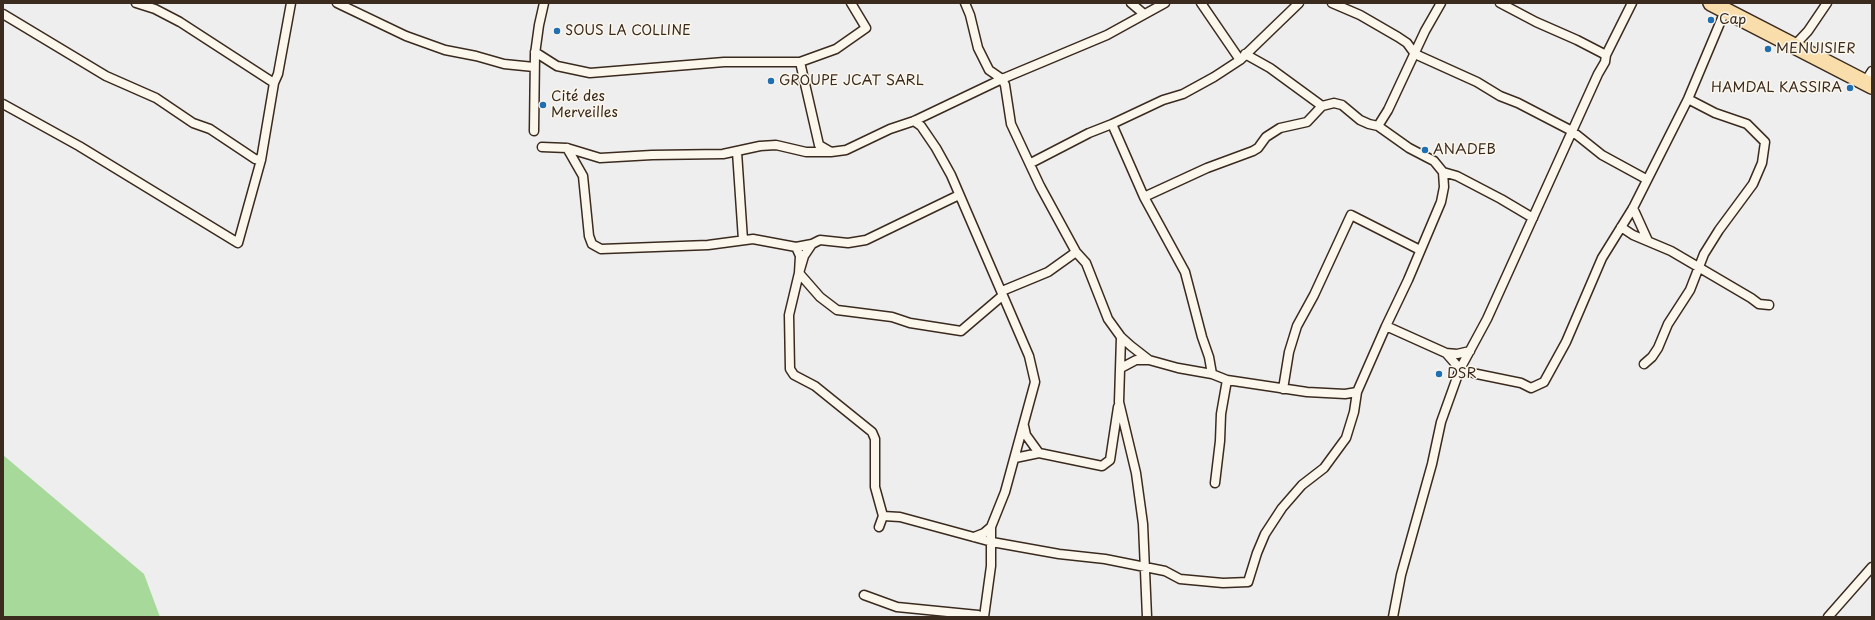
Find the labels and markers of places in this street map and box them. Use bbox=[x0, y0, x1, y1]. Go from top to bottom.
place label: Cap bbox=[1719, 12, 1746, 28]
marker: Cap bbox=[1706, 15, 1716, 25]
place label: SOUS LA COLLINE bbox=[565, 23, 691, 39]
marker: SOUS LA COLLINE bbox=[552, 26, 562, 36]
place label: MENUISIER bbox=[1776, 41, 1856, 57]
marker: MENUISIER bbox=[1763, 44, 1773, 54]
place label: GROUPE JCAT SARL bbox=[779, 73, 924, 89]
marker: GROUPE JCAT SARL bbox=[766, 76, 776, 86]
place label: HAMDAL KASSIRA bbox=[1711, 80, 1842, 96]
marker: HAMDAL KASSIRA bbox=[1845, 83, 1855, 93]
place label: Cité des Merveilles bbox=[551, 89, 618, 122]
marker: Cité des Merveilles bbox=[538, 100, 548, 110]
place label: ANADEB bbox=[1433, 142, 1496, 158]
marker: ANADEB bbox=[1420, 145, 1430, 155]
place label: DSR bbox=[1447, 366, 1477, 382]
marker: DSR bbox=[1434, 369, 1444, 379]

